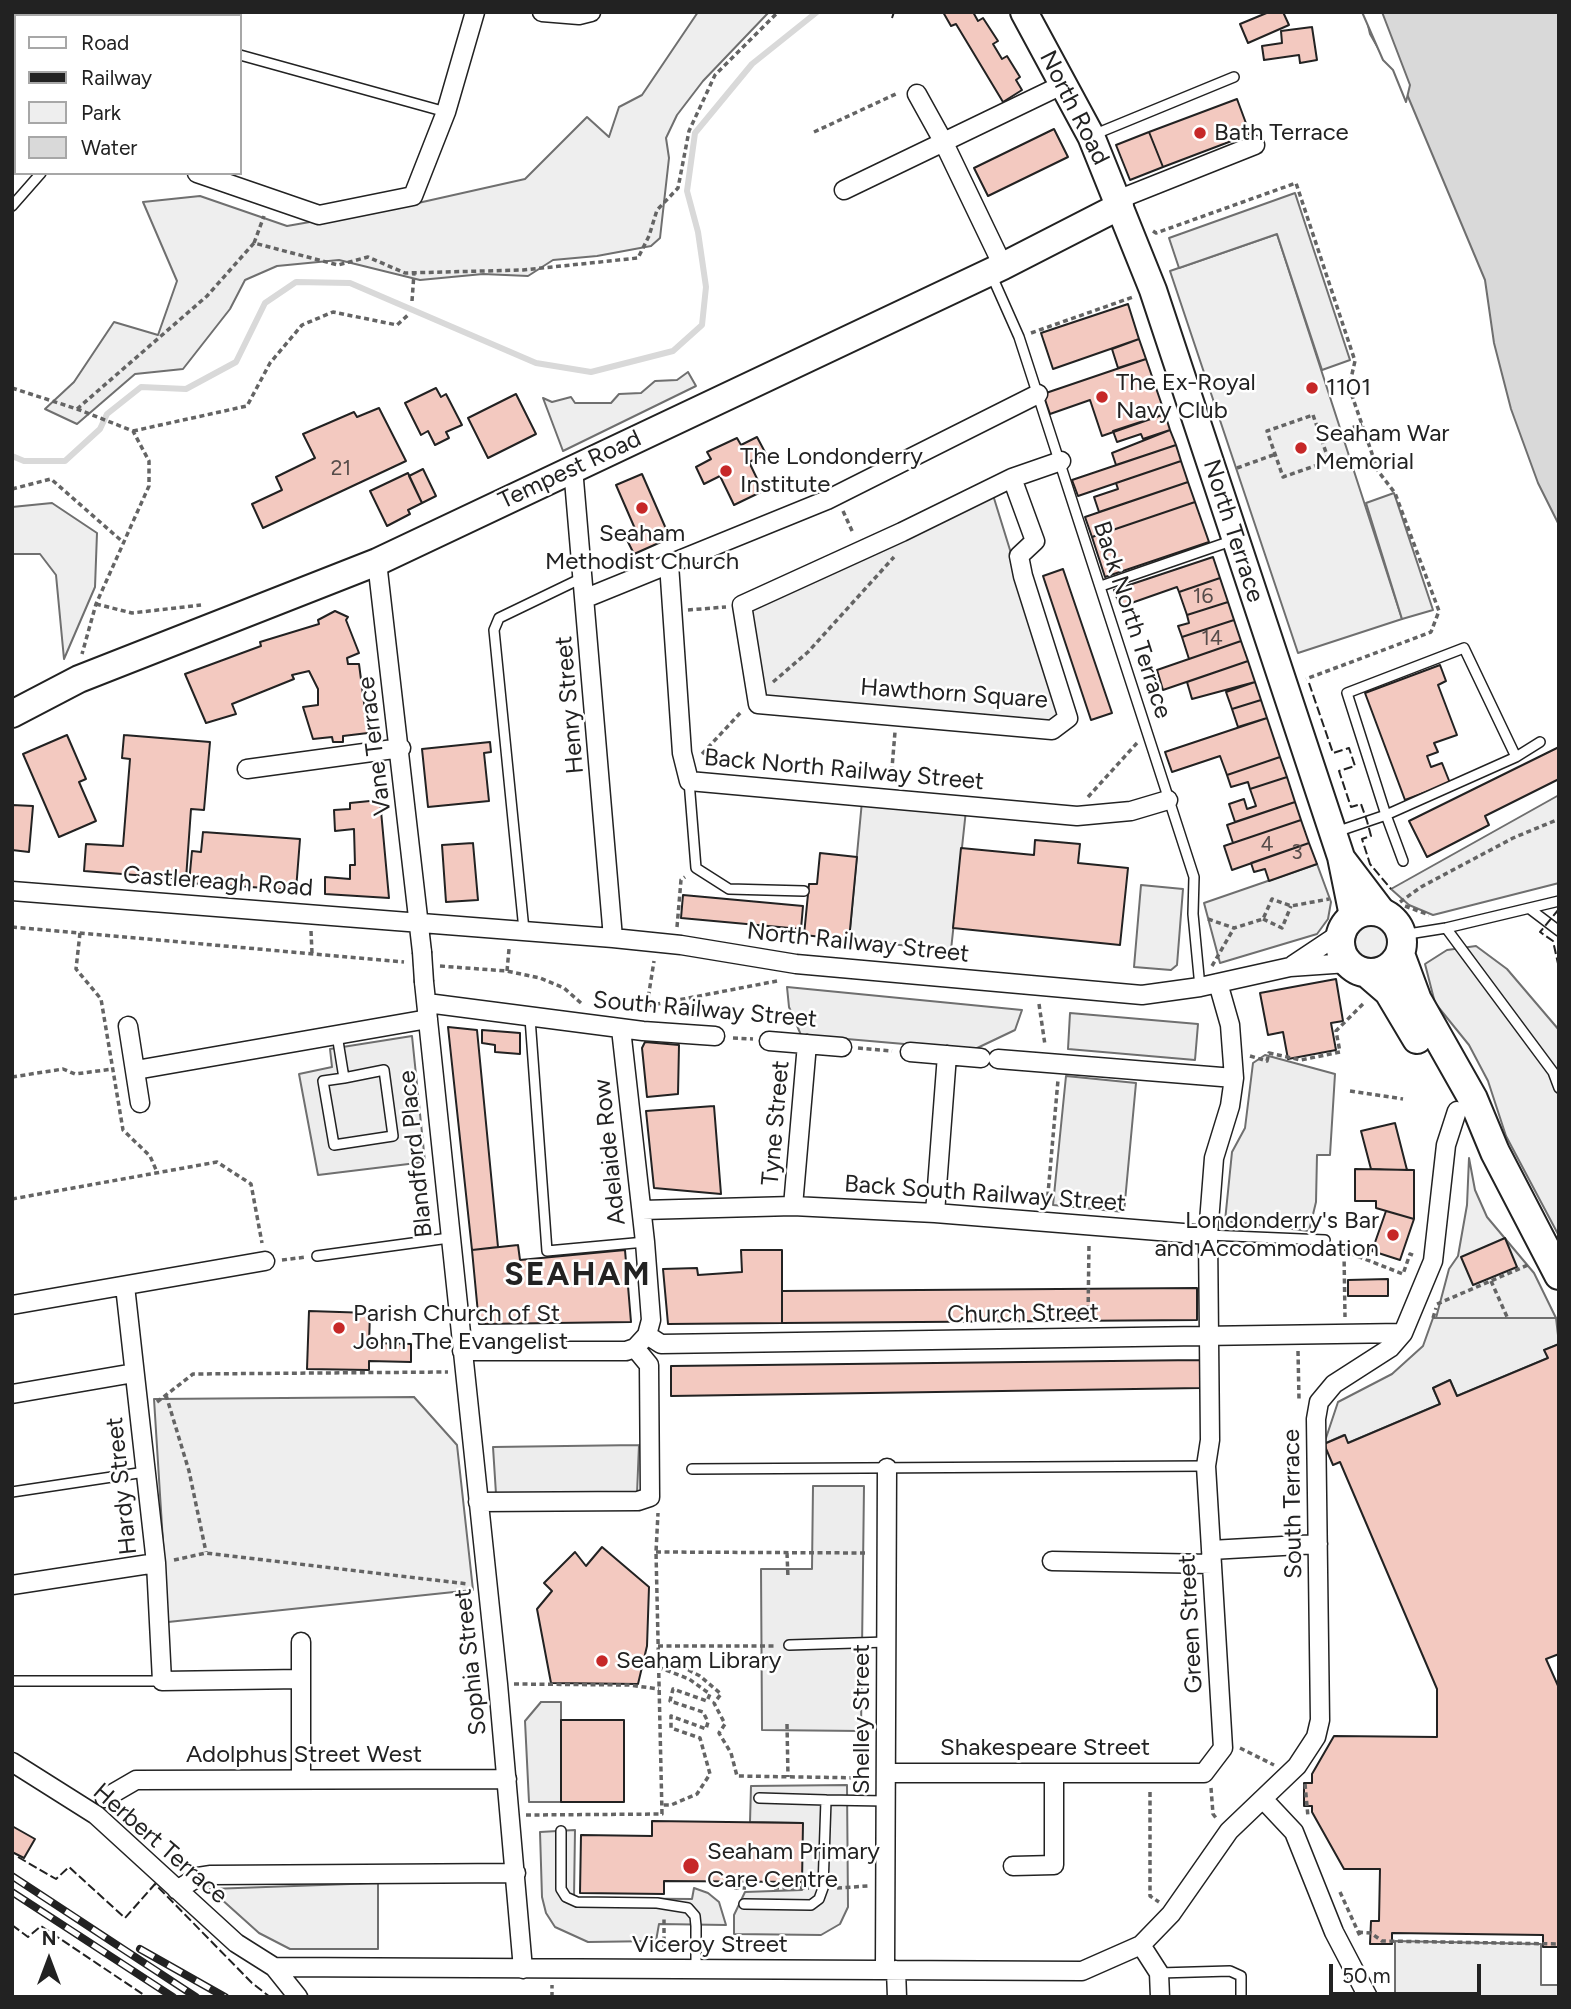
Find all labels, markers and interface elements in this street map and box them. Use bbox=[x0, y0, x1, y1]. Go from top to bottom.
legend bbox=[14, 14, 242, 175]
text: Road bbox=[81, 30, 129, 55]
street label: North Road bbox=[1033, 46, 1115, 170]
text: Railway bbox=[81, 65, 152, 90]
text: Park bbox=[81, 100, 121, 125]
place label: Bath Terrace bbox=[1214, 119, 1349, 147]
marker: Bath Terrace bbox=[1192, 125, 1208, 141]
text: Water bbox=[81, 135, 137, 160]
place label: The Ex-Royal Navy Club bbox=[1116, 369, 1256, 425]
place label: 1101 bbox=[1326, 374, 1371, 402]
marker: 1101 bbox=[1304, 380, 1320, 396]
marker: The Ex-Royal Navy Club bbox=[1094, 389, 1110, 405]
place label: Seaham War Memorial bbox=[1315, 420, 1449, 476]
street label: Tempest Road bbox=[494, 424, 646, 516]
marker: Seaham War Memorial bbox=[1293, 440, 1309, 456]
place label: The Londonderry Institute bbox=[740, 443, 923, 499]
house number: 21 bbox=[331, 456, 351, 482]
street label: North Terrace bbox=[1196, 456, 1270, 606]
marker: The Londonderry Institute bbox=[718, 463, 734, 479]
marker: Seaham Methodist Church bbox=[634, 500, 650, 516]
street label: Back North Terrace bbox=[1086, 518, 1178, 722]
place label: Seaham Methodist Church bbox=[545, 520, 739, 576]
house number: 16 bbox=[1193, 584, 1213, 610]
house number: 14 bbox=[1201, 626, 1223, 652]
street label: Henry Street bbox=[550, 635, 590, 775]
street label: Hawthorn Square bbox=[859, 673, 1049, 715]
street label: Vane Terrace bbox=[352, 675, 398, 817]
street label: Back North Railway Street bbox=[703, 743, 985, 797]
house number: 4 bbox=[1260, 832, 1274, 858]
house number: 3 bbox=[1291, 840, 1303, 866]
street label: Castlereagh Road bbox=[122, 861, 314, 903]
street label: North Railway Street bbox=[745, 917, 971, 969]
street label: South Railway Street bbox=[592, 986, 818, 1034]
street label: Tyne Street bbox=[756, 1059, 796, 1187]
street label: Blandford Place bbox=[393, 1069, 439, 1239]
street label: Adelaide Row bbox=[588, 1077, 632, 1227]
street label: Back South Railway Street bbox=[843, 1170, 1127, 1218]
place label: Londonderry's Bar and Accommodation bbox=[1154, 1207, 1379, 1263]
marker: Londonderry's Bar and Accommodation bbox=[1385, 1227, 1401, 1243]
district label: SEAHAM bbox=[505, 1257, 651, 1295]
street label: Church Street bbox=[947, 1298, 1099, 1330]
place label: Parish Church of St John The Evangelist bbox=[353, 1300, 568, 1356]
marker: Parish Church of St John The Evangelist bbox=[331, 1320, 347, 1336]
street label: Hardy Street bbox=[100, 1416, 144, 1556]
street label: South Terrace bbox=[1277, 1429, 1309, 1579]
street label: Green Street bbox=[1173, 1554, 1209, 1694]
street label: Sophia Street bbox=[449, 1587, 493, 1737]
street label: Shelley Street bbox=[848, 1644, 876, 1794]
place label: Seaham Library bbox=[616, 1647, 781, 1675]
marker: Seaham Library bbox=[594, 1653, 610, 1669]
street label: Shakespeare Street bbox=[940, 1734, 1150, 1762]
street label: Adolphus Street West bbox=[186, 1741, 422, 1769]
street label: Herbert Terrace bbox=[87, 1778, 233, 1910]
place label: Seaham Primary Care Centre bbox=[707, 1838, 880, 1894]
marker: Seaham Primary Care Centre bbox=[681, 1856, 701, 1876]
north arrow bbox=[14, 1925, 84, 1995]
text: N bbox=[42, 1927, 56, 1950]
street label: Viceroy Street bbox=[632, 1931, 788, 1959]
scale bar bbox=[1333, 1950, 1485, 1994]
text: 50 m bbox=[1342, 1963, 1391, 1988]

